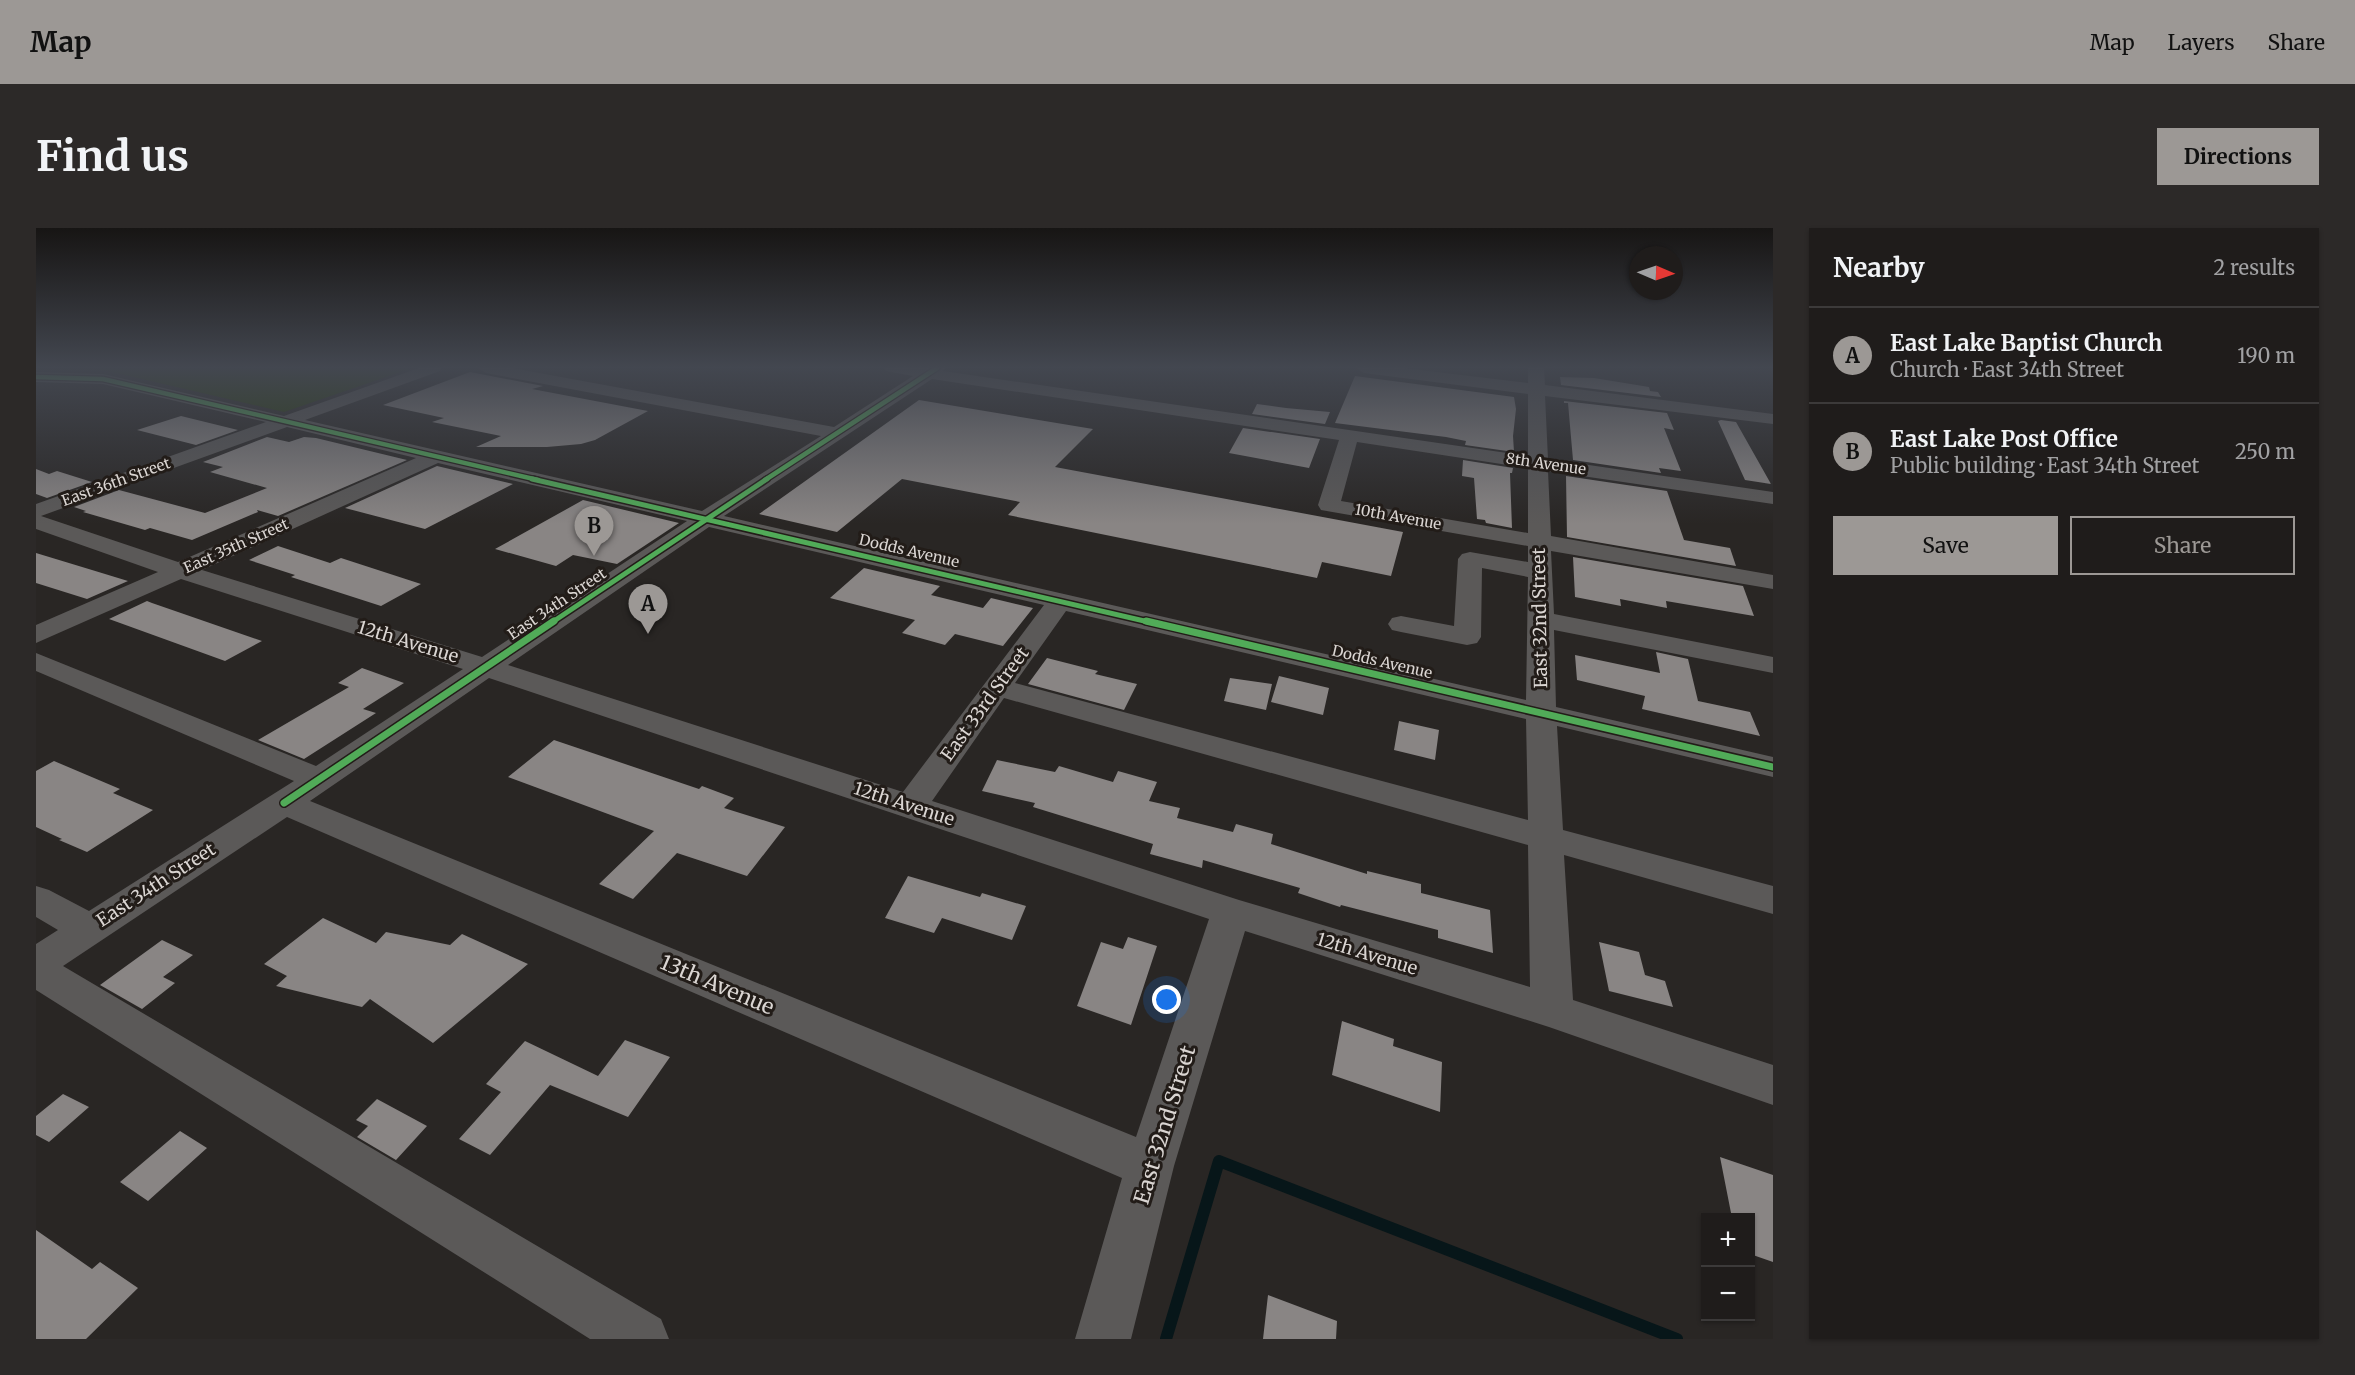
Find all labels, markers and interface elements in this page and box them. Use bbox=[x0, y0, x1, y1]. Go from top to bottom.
text: Map bbox=[30, 24, 92, 60]
text: Map bbox=[2090, 29, 2135, 56]
text: Layers bbox=[2168, 29, 2235, 56]
text: Share bbox=[2268, 29, 2325, 56]
button: Directions bbox=[2157, 128, 2319, 185]
text: Find us bbox=[36, 130, 189, 182]
north arrow bbox=[1629, 246, 1683, 300]
text: Nearby bbox=[1833, 251, 1925, 284]
text: 2 results bbox=[2213, 255, 2295, 280]
text: East Lake Baptist Church bbox=[1890, 329, 2162, 357]
text: A bbox=[1845, 343, 1860, 368]
text: 190 m bbox=[2237, 343, 2295, 368]
text: Church · East 34th Street bbox=[1890, 357, 2124, 382]
text: East Lake Post Office bbox=[1890, 425, 2118, 453]
text: B bbox=[1846, 439, 1859, 464]
text: 250 m bbox=[2235, 439, 2295, 464]
street label: 8th Avenue bbox=[1505, 448, 1588, 479]
street label: East 36th Street bbox=[59, 453, 173, 510]
text: Public building · East 34th Street bbox=[1890, 453, 2199, 478]
street label: 10th Avenue bbox=[1353, 500, 1443, 534]
pin: B bbox=[574, 506, 614, 556]
street label: East 35th Street bbox=[180, 514, 291, 577]
button: Save bbox=[1833, 516, 2058, 575]
button: Share bbox=[2070, 516, 2295, 575]
street label: Dodds Avenue bbox=[857, 530, 961, 571]
street label: East 32nd Street bbox=[1527, 547, 1552, 689]
street label: East 34th Street bbox=[504, 564, 610, 643]
pin: A bbox=[628, 584, 668, 634]
street label: 12th Avenue bbox=[355, 615, 462, 668]
street label: Dodds Avenue bbox=[1330, 641, 1434, 682]
street label: East 33rd Street bbox=[935, 642, 1034, 765]
street label: 12th Avenue bbox=[851, 776, 957, 831]
street label: East 34th Street bbox=[92, 838, 220, 932]
street label: 12th Avenue bbox=[1314, 927, 1421, 980]
street label: 13th Avenue bbox=[656, 948, 778, 1021]
your location bbox=[1152, 985, 1181, 1014]
street label: East 32nd Street bbox=[1128, 1042, 1201, 1207]
map controls bbox=[1701, 1213, 1755, 1321]
button: + bbox=[1701, 1213, 1755, 1267]
button: − bbox=[1701, 1267, 1755, 1321]

